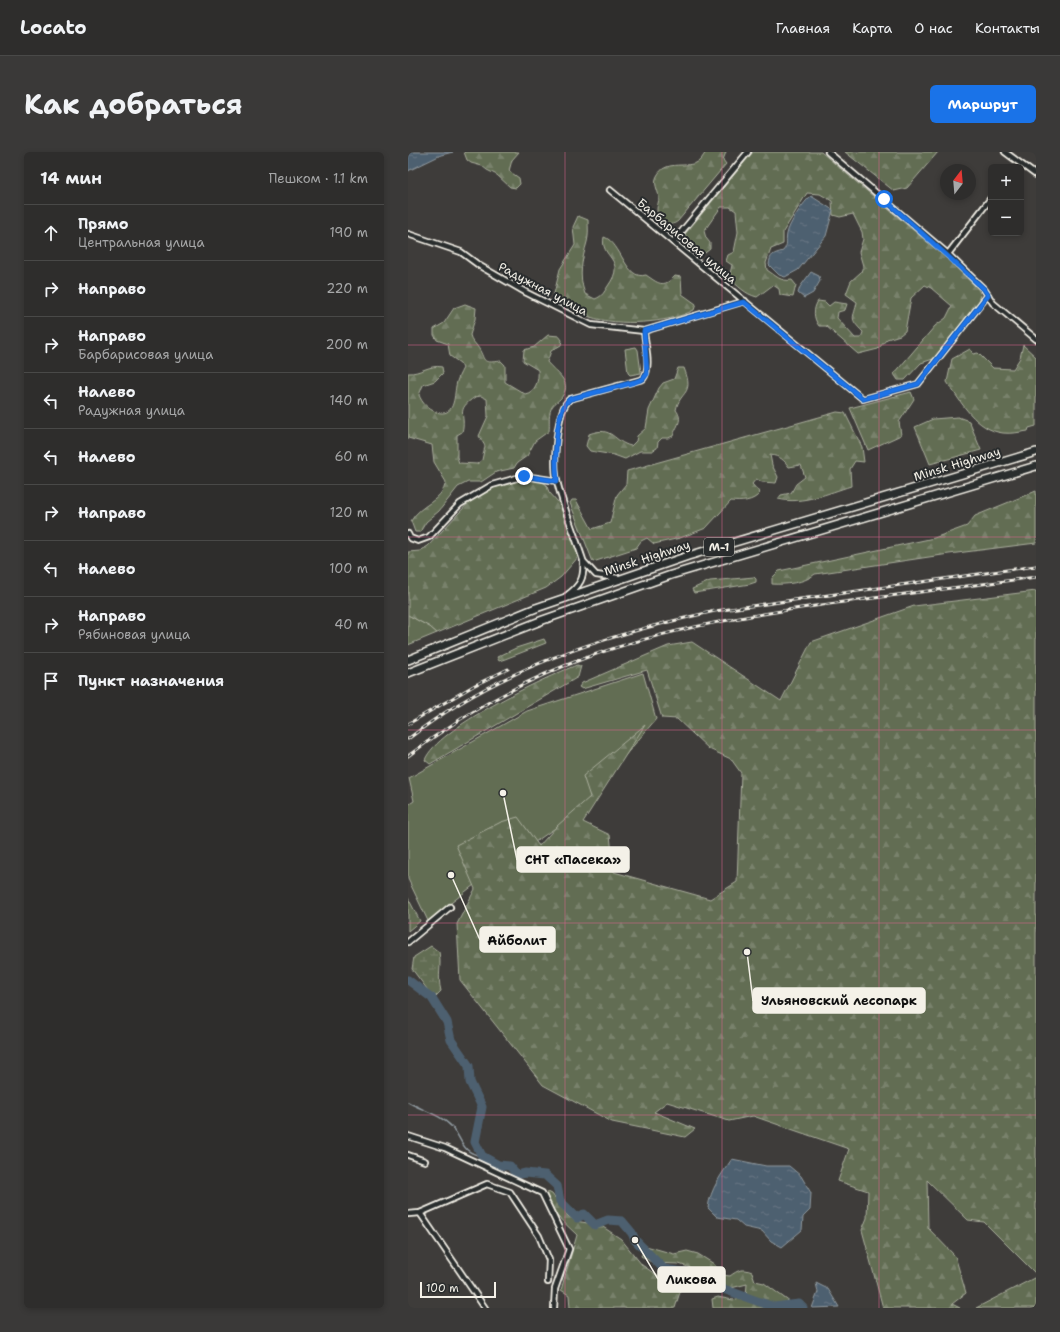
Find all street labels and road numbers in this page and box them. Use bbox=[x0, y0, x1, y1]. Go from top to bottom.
street label: Барбарисовая улица bbox=[634, 195, 740, 288]
street label: Радужная улица bbox=[496, 259, 591, 319]
street label: Minsk Highway bbox=[912, 443, 1002, 485]
street label: Minsk Highway bbox=[602, 537, 692, 579]
road number: М-1 bbox=[704, 538, 734, 556]

